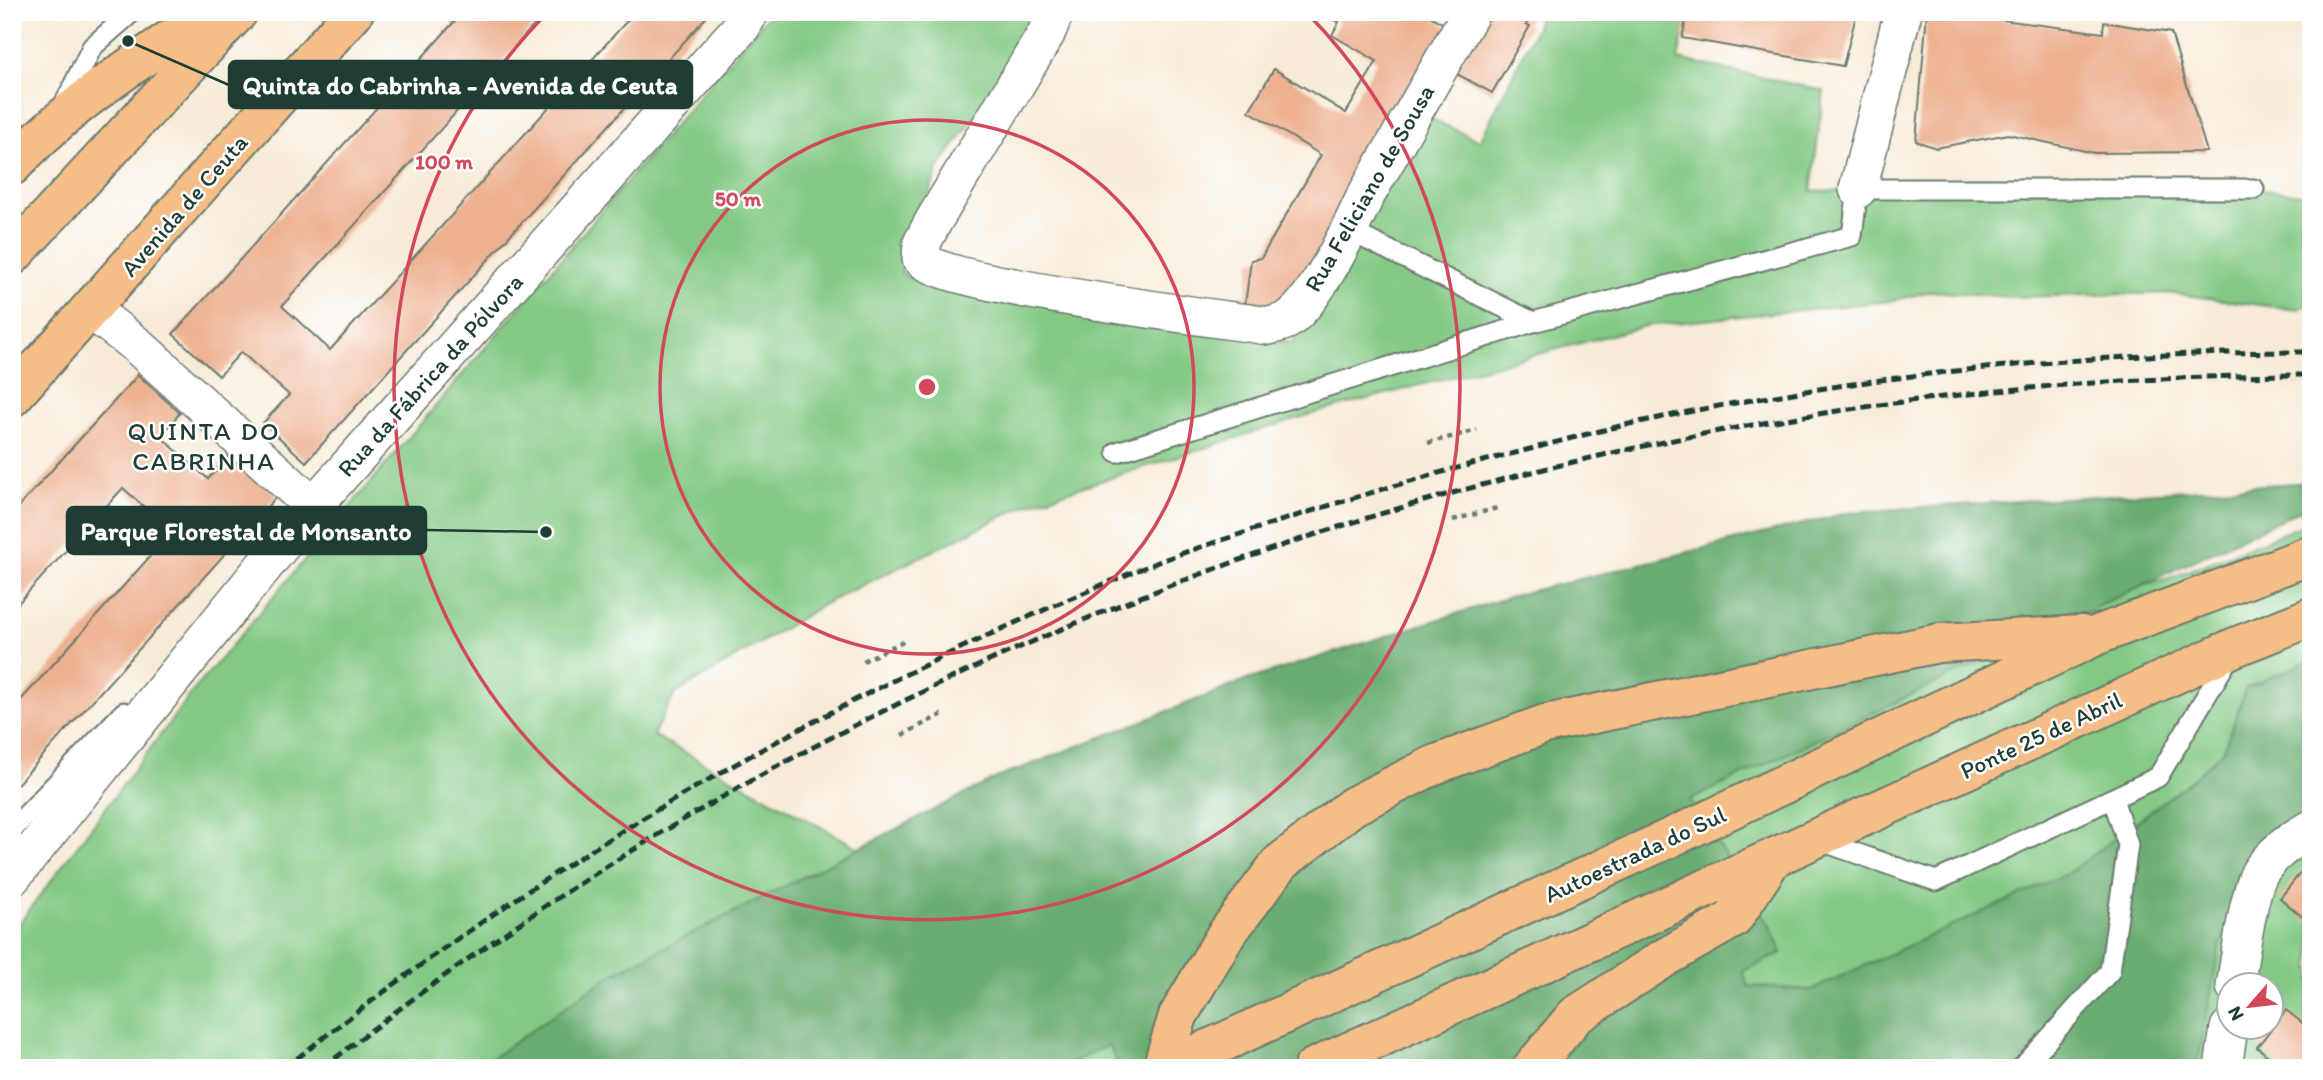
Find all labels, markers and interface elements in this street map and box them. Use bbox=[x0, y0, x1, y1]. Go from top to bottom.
callout: Quinta do Cabrinha - Avenida de Ceuta bbox=[229, 61, 692, 108]
text: Quinta do Cabrinha - Avenida de Ceuta bbox=[242, 69, 678, 101]
street label: Rua Feliciano de Sousa bbox=[1298, 79, 1440, 297]
street label: Avenida de Ceuta bbox=[114, 128, 254, 282]
text: 100 m bbox=[415, 149, 473, 174]
text: 50 m bbox=[715, 186, 762, 211]
street label: Rua da Fábrica da Pólvora bbox=[331, 267, 529, 483]
centre of rings bbox=[915, 375, 939, 399]
district label: QUINTA DO CABRINHA bbox=[127, 415, 281, 477]
callout: Parque Florestal de Monsanto bbox=[67, 507, 426, 554]
text: Parque Florestal de Monsanto bbox=[80, 515, 412, 547]
street label: Ponte 25 de Abril bbox=[1956, 685, 2127, 785]
street label: Autoestrada do Sul bbox=[1540, 799, 1731, 909]
north arrow bbox=[2214, 972, 2284, 1042]
text: N bbox=[2222, 1003, 2249, 1025]

